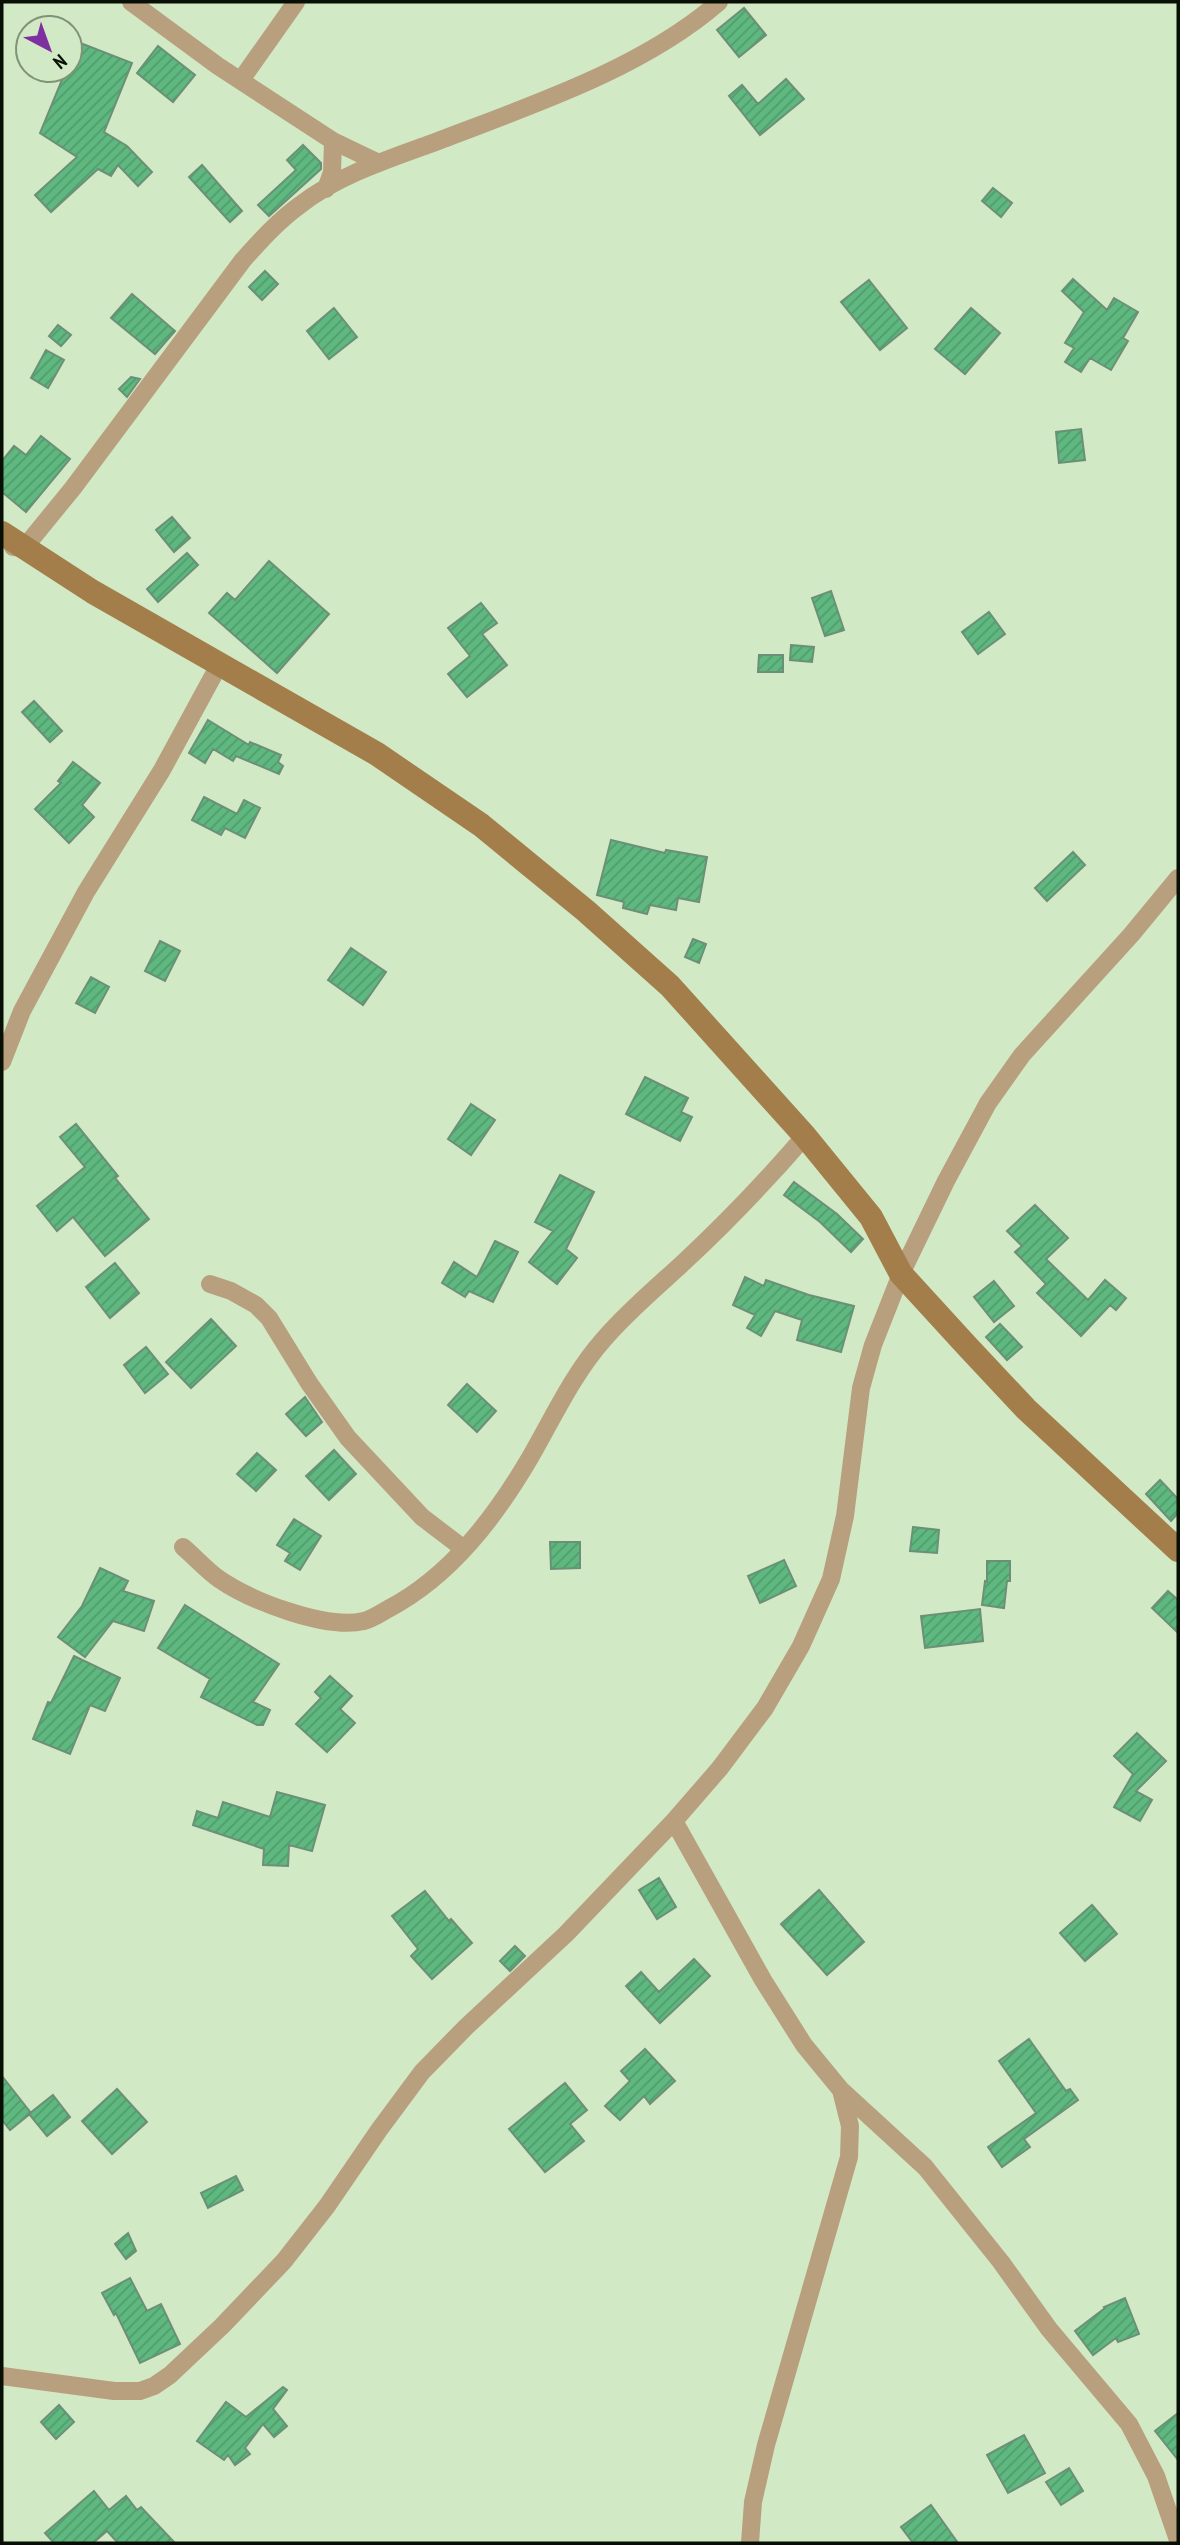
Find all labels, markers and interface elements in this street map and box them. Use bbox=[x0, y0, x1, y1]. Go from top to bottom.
north arrow bbox=[14, 14, 84, 84]
text: N bbox=[48, 49, 72, 74]

